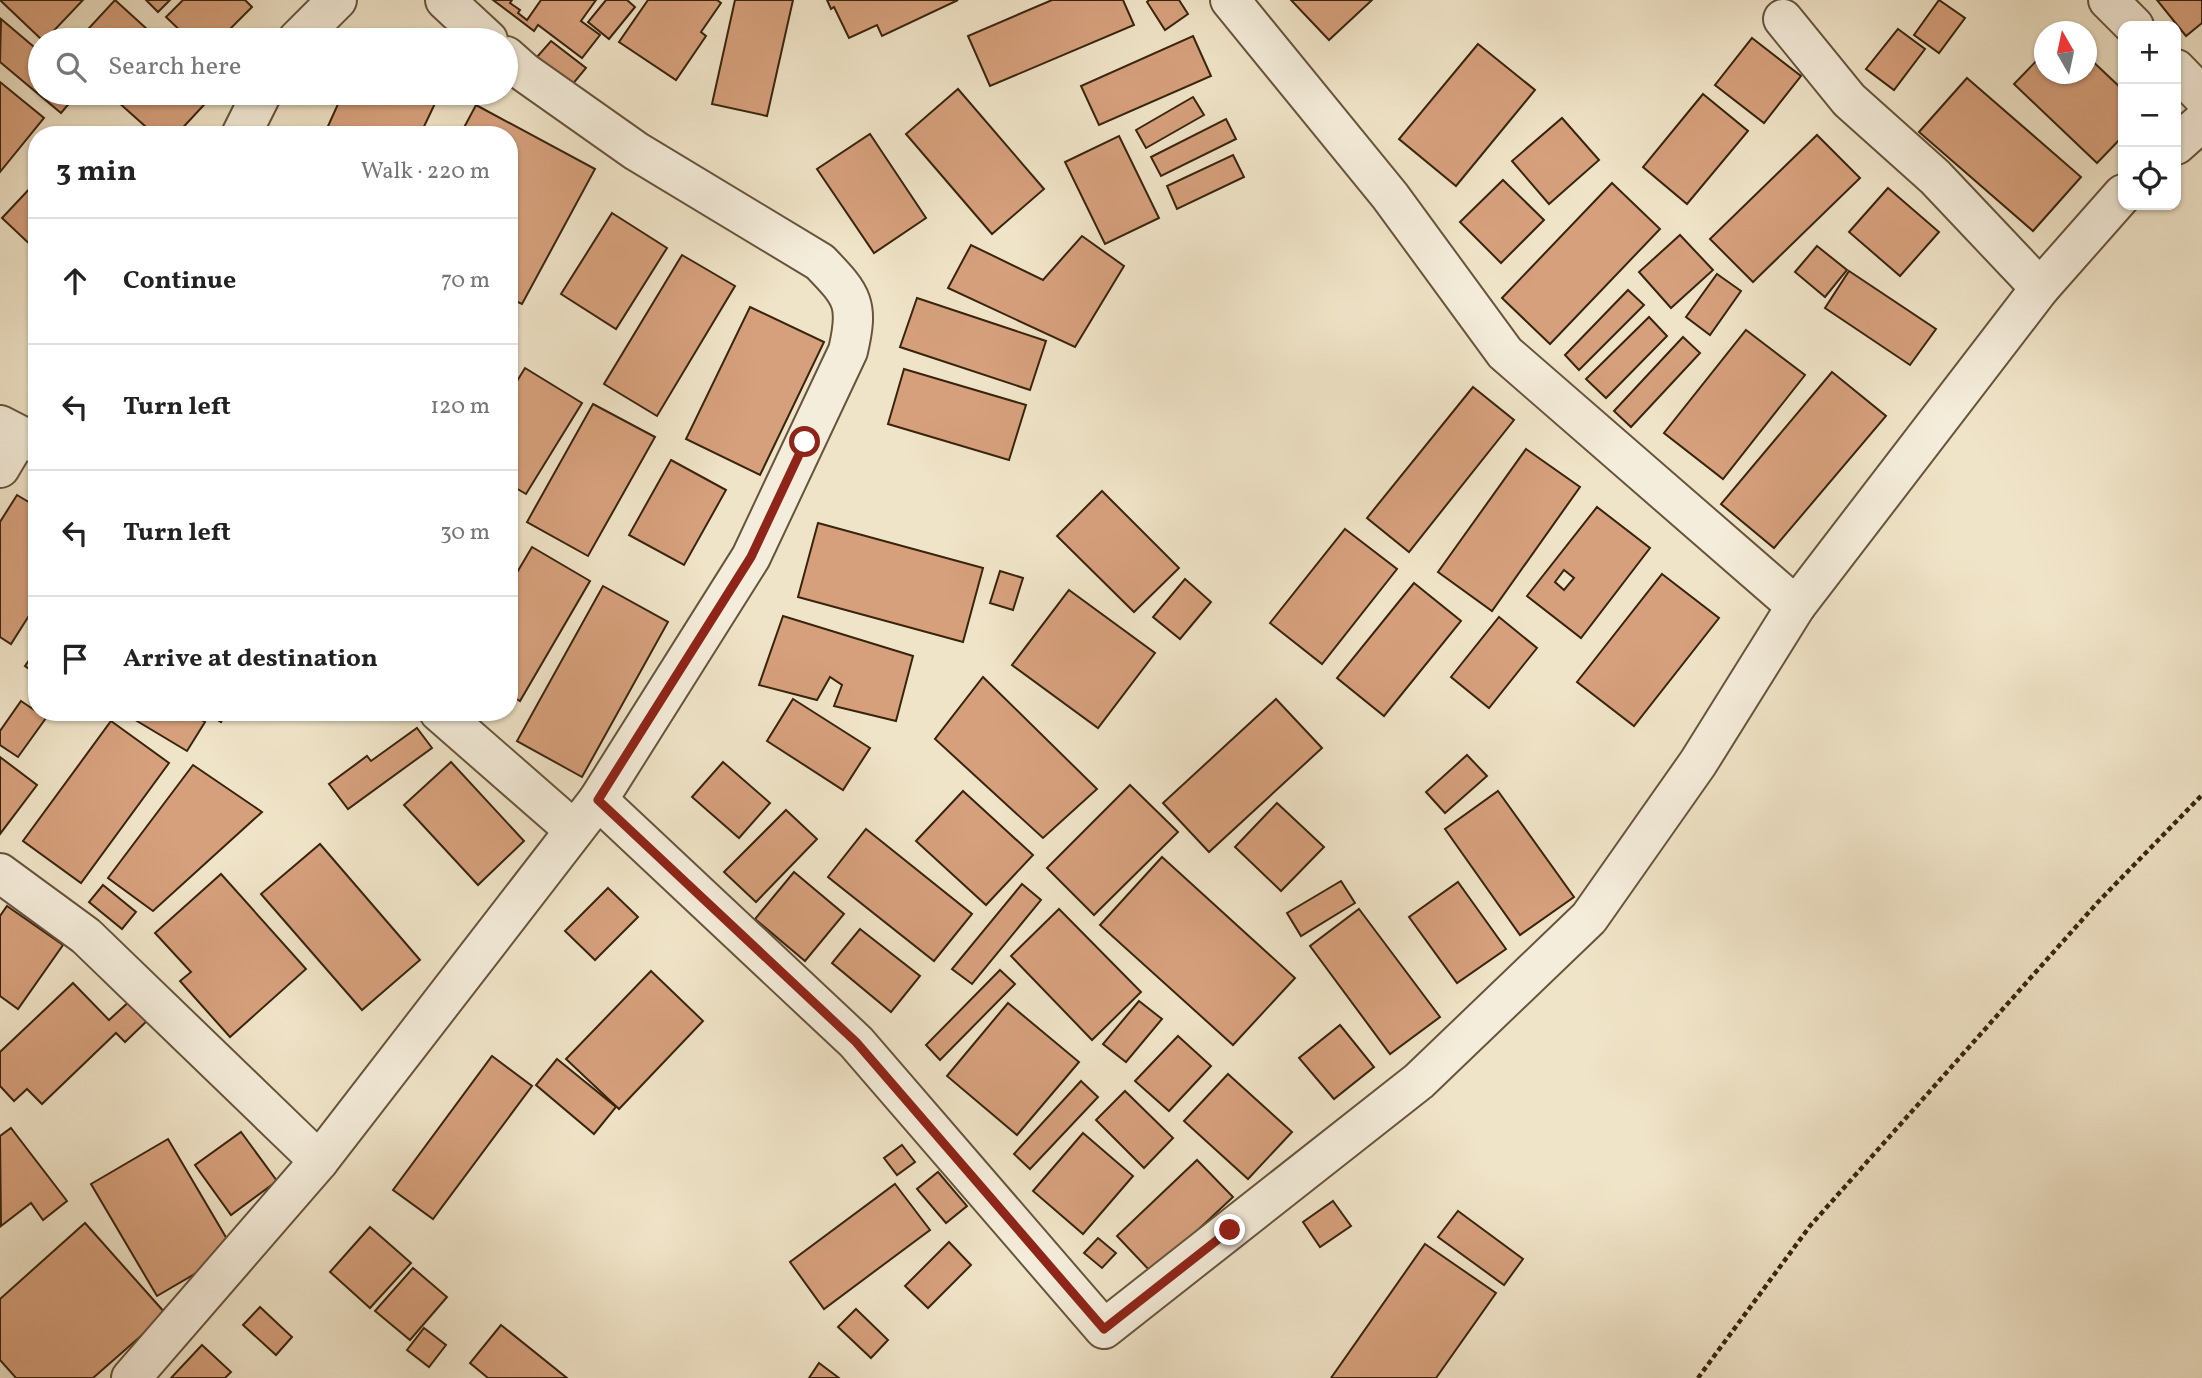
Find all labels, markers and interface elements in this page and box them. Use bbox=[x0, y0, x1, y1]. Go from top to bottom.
north arrow bbox=[2034, 21, 2097, 84]
map controls bbox=[2118, 21, 2181, 210]
button: + bbox=[2118, 21, 2181, 84]
search box bbox=[28, 28, 518, 105]
icon: search bbox=[52, 48, 90, 86]
text: Search here bbox=[108, 49, 241, 85]
button: − bbox=[2118, 84, 2181, 147]
button: locate bbox=[2118, 147, 2181, 210]
text: 3 min bbox=[56, 151, 137, 193]
text: Walk · 220 m bbox=[361, 156, 490, 188]
icon: ahead bbox=[56, 262, 94, 300]
text: Continue bbox=[123, 263, 236, 299]
text: 70 m bbox=[441, 265, 490, 297]
icon: left bbox=[56, 388, 94, 426]
text: Turn left bbox=[123, 389, 231, 425]
text: 120 m bbox=[430, 391, 490, 423]
route start bbox=[789, 426, 820, 457]
icon: left bbox=[56, 514, 94, 552]
text: Turn left bbox=[123, 515, 231, 551]
text: 30 m bbox=[440, 517, 490, 549]
icon: arrive bbox=[56, 640, 94, 678]
text: Arrive at destination bbox=[123, 641, 378, 677]
route end bbox=[1214, 1214, 1245, 1245]

